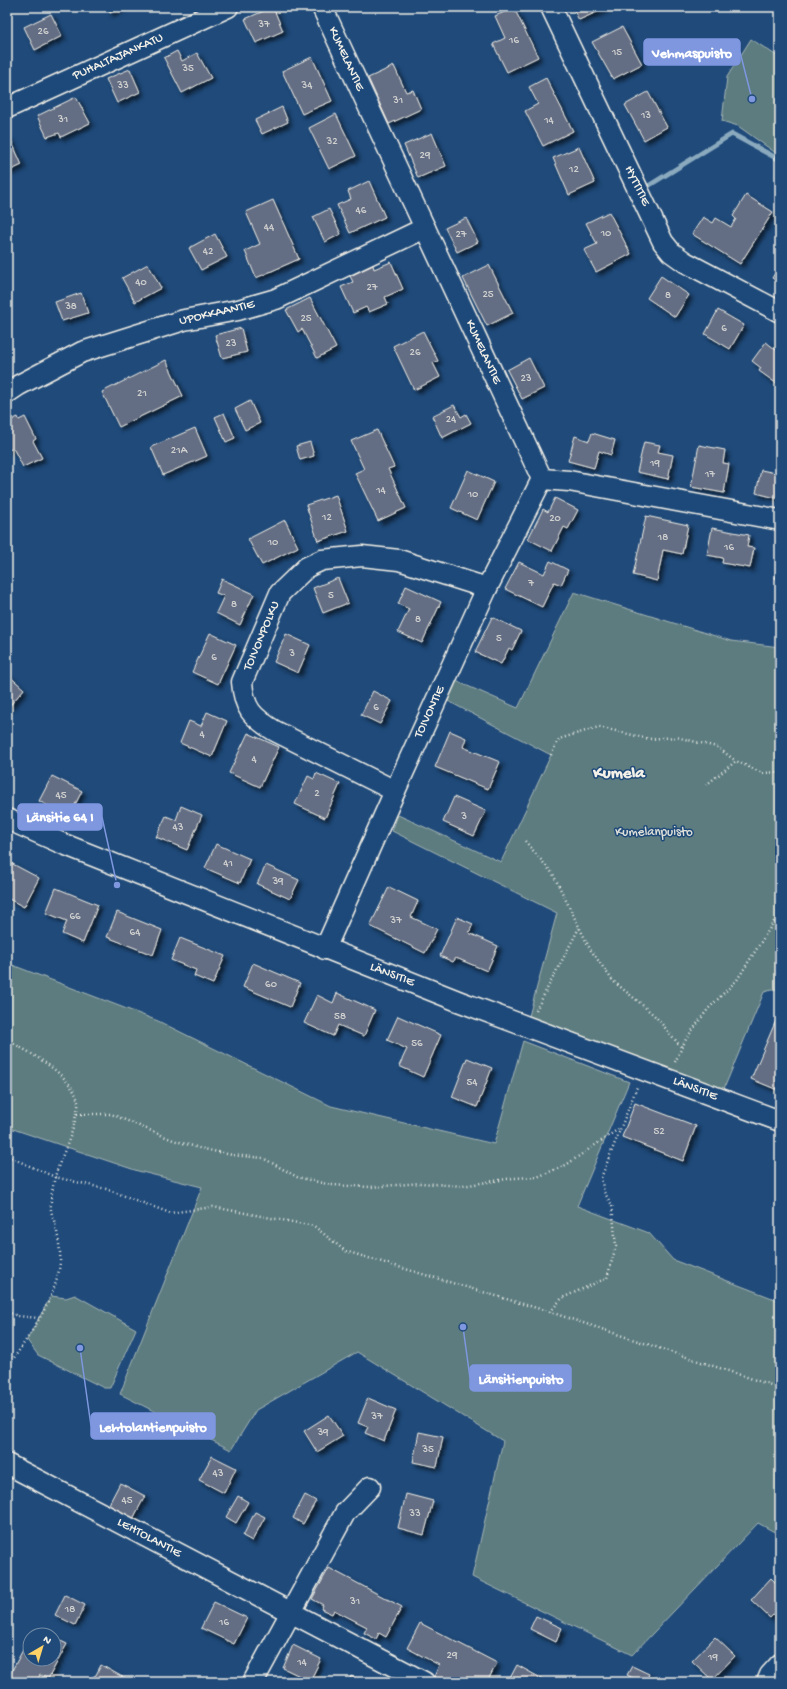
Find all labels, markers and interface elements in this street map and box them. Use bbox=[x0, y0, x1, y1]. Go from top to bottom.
house number: 37 bbox=[257, 19, 270, 31]
street label: KUMELANTIE bbox=[325, 25, 368, 94]
house number: 26 bbox=[38, 26, 49, 38]
street label: PUHALTAJANKATU bbox=[69, 30, 166, 84]
house number: 16 bbox=[508, 35, 519, 47]
callout: Vehmaspuisto bbox=[644, 39, 740, 65]
text: Vehmaspuisto bbox=[651, 46, 733, 63]
house number: 15 bbox=[611, 47, 622, 59]
house number: 35 bbox=[181, 63, 194, 75]
house number: 33 bbox=[116, 80, 129, 92]
house number: 34 bbox=[301, 80, 313, 92]
house number: 31 bbox=[392, 95, 403, 107]
house number: 13 bbox=[640, 110, 651, 122]
house number: 31 bbox=[57, 114, 68, 126]
house number: 14 bbox=[543, 115, 555, 127]
house number: 32 bbox=[325, 136, 338, 148]
house number: 29 bbox=[420, 150, 431, 162]
street label: HYTTITIE bbox=[621, 163, 654, 209]
house number: 12 bbox=[568, 164, 580, 176]
house number: 46 bbox=[356, 205, 367, 217]
house number: 44 bbox=[264, 222, 275, 234]
house number: 10 bbox=[600, 228, 611, 240]
house number: 27 bbox=[455, 229, 467, 241]
house number: 42 bbox=[203, 246, 214, 258]
house number: 40 bbox=[135, 277, 147, 289]
house number: 27 bbox=[366, 282, 378, 294]
house number: 25 bbox=[482, 289, 494, 301]
house number: 8 bbox=[665, 290, 671, 302]
street label: UPOKKAANTIE bbox=[178, 297, 257, 329]
house number: 38 bbox=[64, 301, 77, 313]
house number: 25 bbox=[300, 313, 312, 325]
street label: KUMELANTIE bbox=[462, 318, 505, 387]
house number: 6 bbox=[721, 323, 727, 335]
house number: 23 bbox=[225, 338, 237, 350]
house number: 26 bbox=[410, 347, 421, 359]
house number: 23 bbox=[520, 373, 532, 385]
house number: 21 bbox=[137, 388, 147, 400]
house number: 24 bbox=[446, 414, 457, 426]
house number: 21A bbox=[171, 445, 188, 457]
house number: 19 bbox=[649, 458, 660, 470]
house number: 17 bbox=[704, 469, 715, 481]
house number: 14 bbox=[375, 485, 387, 497]
house number: 10 bbox=[467, 489, 478, 501]
house number: 12 bbox=[321, 512, 333, 524]
house number: 20 bbox=[549, 513, 561, 525]
house number: 18 bbox=[657, 532, 668, 544]
house number: 10 bbox=[267, 537, 278, 549]
house number: 16 bbox=[723, 542, 734, 554]
house number: 7 bbox=[527, 578, 534, 590]
house number: 5 bbox=[328, 590, 334, 602]
house number: 8 bbox=[231, 599, 237, 611]
street label: TOIVONPOLKU bbox=[240, 599, 284, 674]
house number: 8 bbox=[415, 614, 421, 626]
house number: 5 bbox=[496, 633, 502, 645]
house number: 3 bbox=[288, 648, 295, 660]
house number: 6 bbox=[211, 652, 217, 664]
street label: TOIVONTIE bbox=[411, 683, 449, 741]
house number: 6 bbox=[373, 702, 379, 714]
house number: 4 bbox=[199, 729, 205, 741]
house number: 4 bbox=[251, 754, 257, 766]
district label: Kumela bbox=[592, 764, 646, 784]
house number: 2 bbox=[314, 788, 320, 800]
house number: 45 bbox=[56, 790, 67, 802]
callout: Länsitie 64 I bbox=[18, 804, 102, 830]
text: Länsitie 64 I bbox=[26, 810, 94, 827]
house number: 3 bbox=[460, 811, 467, 823]
house number: 43 bbox=[173, 822, 184, 834]
park label: Kumelanpuisto bbox=[615, 825, 693, 840]
house number: 41 bbox=[223, 858, 233, 870]
house number: 39 bbox=[271, 876, 284, 888]
house number: 66 bbox=[69, 911, 81, 923]
house number: 37 bbox=[389, 915, 402, 927]
house number: 64 bbox=[130, 927, 141, 939]
street label: LÄNSITIE bbox=[368, 959, 417, 991]
house number: 60 bbox=[265, 979, 277, 991]
house number: 58 bbox=[334, 1011, 346, 1023]
house number: 56 bbox=[411, 1038, 423, 1050]
street label: LÄNSITIE bbox=[671, 1073, 720, 1105]
house number: 54 bbox=[467, 1077, 478, 1089]
house number: 52 bbox=[653, 1126, 665, 1138]
callout: Länsitienpuisto bbox=[470, 1365, 571, 1391]
text: Länsitienpuisto bbox=[479, 1372, 564, 1389]
house number: 37 bbox=[370, 1411, 383, 1423]
callout: Lehtolantienpuisto bbox=[91, 1413, 215, 1439]
text: Lehtolantienpuisto bbox=[99, 1420, 208, 1437]
house number: 39 bbox=[316, 1427, 329, 1439]
house number: 35 bbox=[421, 1444, 434, 1456]
house number: 43 bbox=[213, 1468, 224, 1480]
house number: 45 bbox=[122, 1495, 133, 1507]
house number: 33 bbox=[408, 1508, 421, 1520]
street label: LEHTOLANTIE bbox=[114, 1515, 184, 1562]
house number: 31 bbox=[349, 1596, 360, 1608]
house number: 18 bbox=[64, 1604, 75, 1616]
house number: 16 bbox=[218, 1617, 229, 1629]
north arrow bbox=[22, 1627, 62, 1667]
text: N bbox=[40, 1634, 53, 1648]
house number: 29 bbox=[447, 1650, 458, 1662]
house number: 19 bbox=[707, 1652, 718, 1664]
house number: 14 bbox=[296, 1657, 308, 1669]

